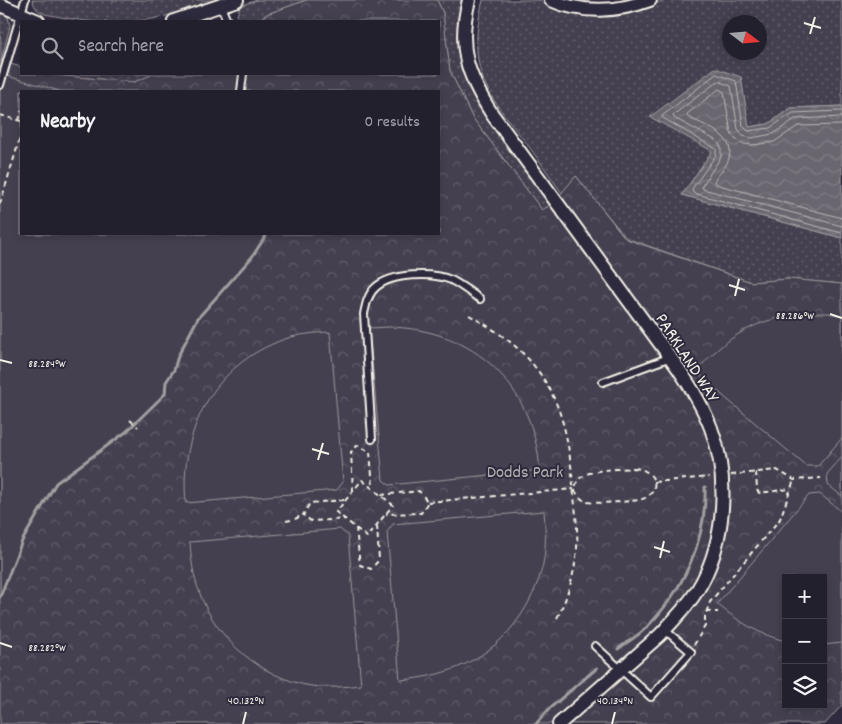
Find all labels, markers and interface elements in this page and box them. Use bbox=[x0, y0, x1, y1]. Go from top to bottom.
north arrow bbox=[722, 15, 767, 60]
search box bbox=[20, 20, 440, 75]
icon: search bbox=[38, 34, 66, 62]
text: Search here bbox=[78, 34, 164, 61]
text: Nearby bbox=[40, 108, 95, 138]
text: 0 results bbox=[365, 111, 420, 134]
text: 88.286°W bbox=[776, 308, 814, 325]
street label: PARKLAND WAY bbox=[648, 309, 725, 409]
text: 88.284°W bbox=[28, 356, 66, 373]
park label: Dodds Park bbox=[487, 461, 563, 486]
map controls bbox=[782, 574, 827, 709]
button: + bbox=[782, 574, 827, 619]
button: − bbox=[782, 619, 827, 664]
text: 88.282°W bbox=[28, 640, 66, 657]
button: layers bbox=[782, 664, 827, 709]
text: 40.132°N bbox=[228, 693, 264, 710]
text: 40.134°N bbox=[597, 693, 633, 710]

